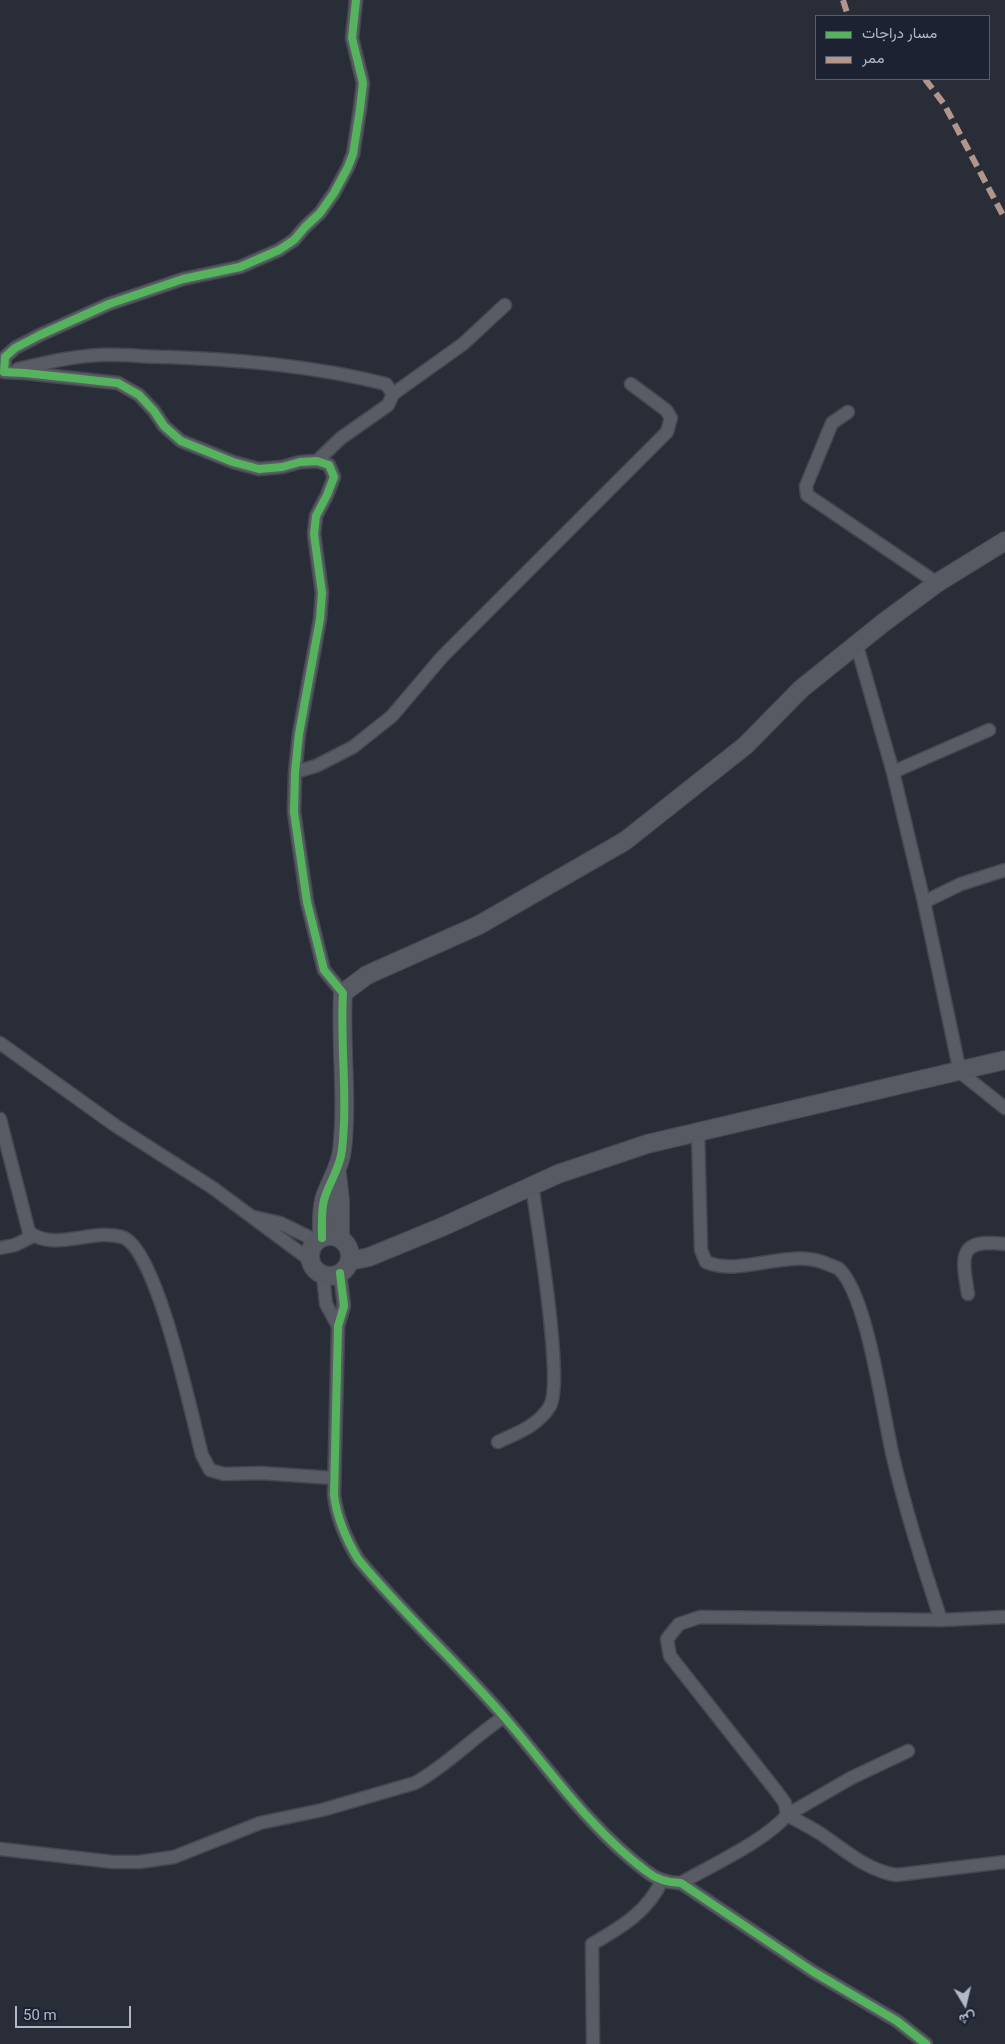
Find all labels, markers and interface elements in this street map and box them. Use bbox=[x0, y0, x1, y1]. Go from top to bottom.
legend bbox=[815, 15, 990, 80]
text: مسار دراجات bbox=[862, 24, 937, 42]
text: ممر bbox=[862, 49, 884, 67]
north arrow bbox=[940, 1979, 990, 2029]
scale bar bbox=[18, 1996, 134, 2028]
text: 50 m bbox=[23, 2006, 57, 2024]
text: ش bbox=[958, 2010, 977, 2028]

